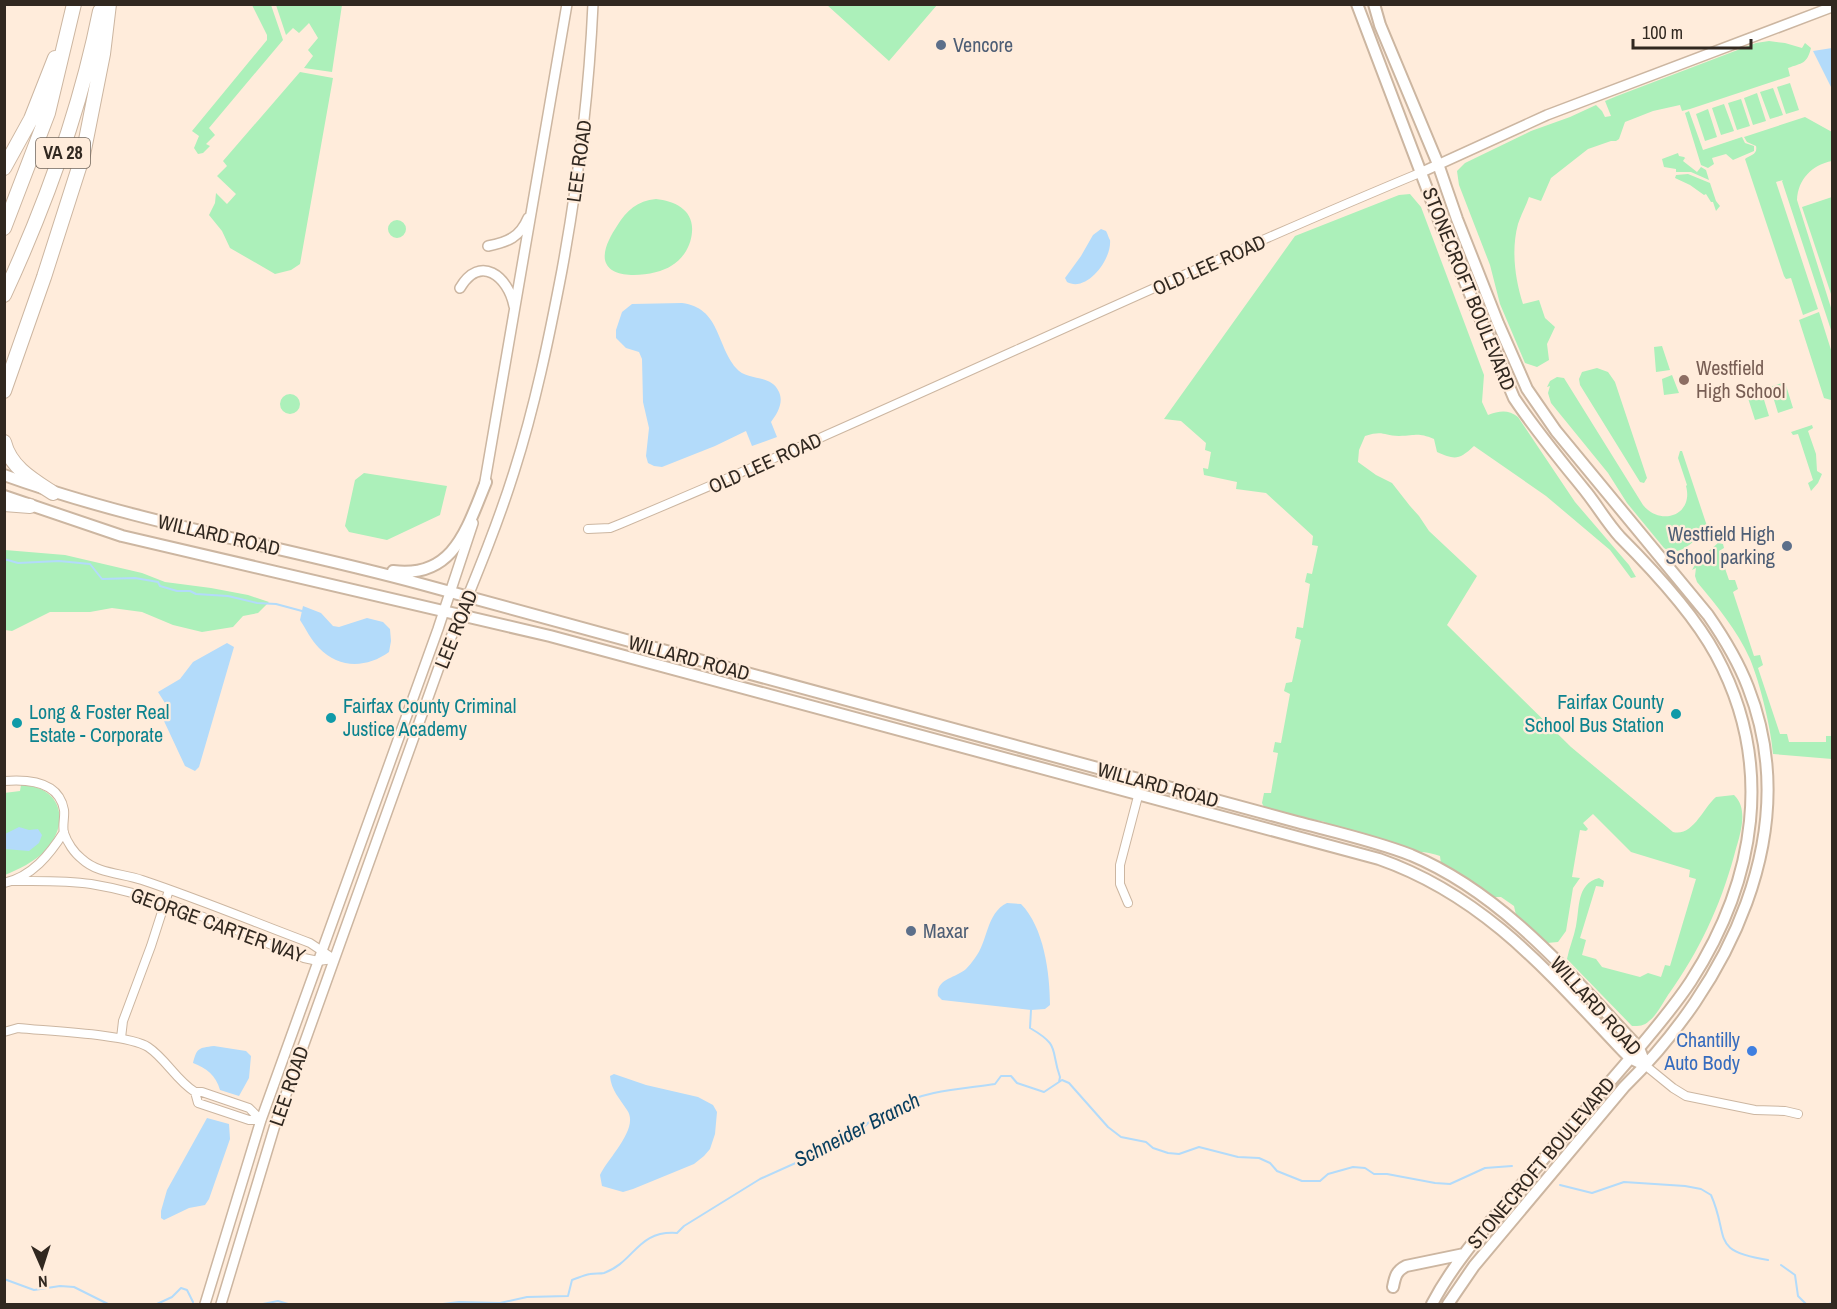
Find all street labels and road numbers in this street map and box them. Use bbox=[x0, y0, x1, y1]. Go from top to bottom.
street label: LEE ROAD bbox=[559, 118, 598, 204]
road number: VA 28 bbox=[36, 138, 90, 168]
street label: STONECROFT BOULEVARD bbox=[1416, 183, 1523, 394]
street label: OLD LEE ROAD bbox=[1148, 228, 1270, 302]
street label: OLD LEE ROAD bbox=[704, 426, 826, 500]
street label: WILLARD ROAD bbox=[155, 507, 283, 562]
street label: LEE ROAD bbox=[427, 585, 484, 672]
street label: WILLARD ROAD bbox=[625, 628, 753, 687]
street label: WILLARD ROAD bbox=[1094, 755, 1222, 814]
street label: GEORGE CARTER WAY bbox=[127, 880, 309, 969]
street label: WILLARD ROAD bbox=[1545, 950, 1648, 1061]
street label: LEE ROAD bbox=[262, 1042, 315, 1129]
street label: STONECROFT BOULEVARD bbox=[1461, 1071, 1621, 1254]

